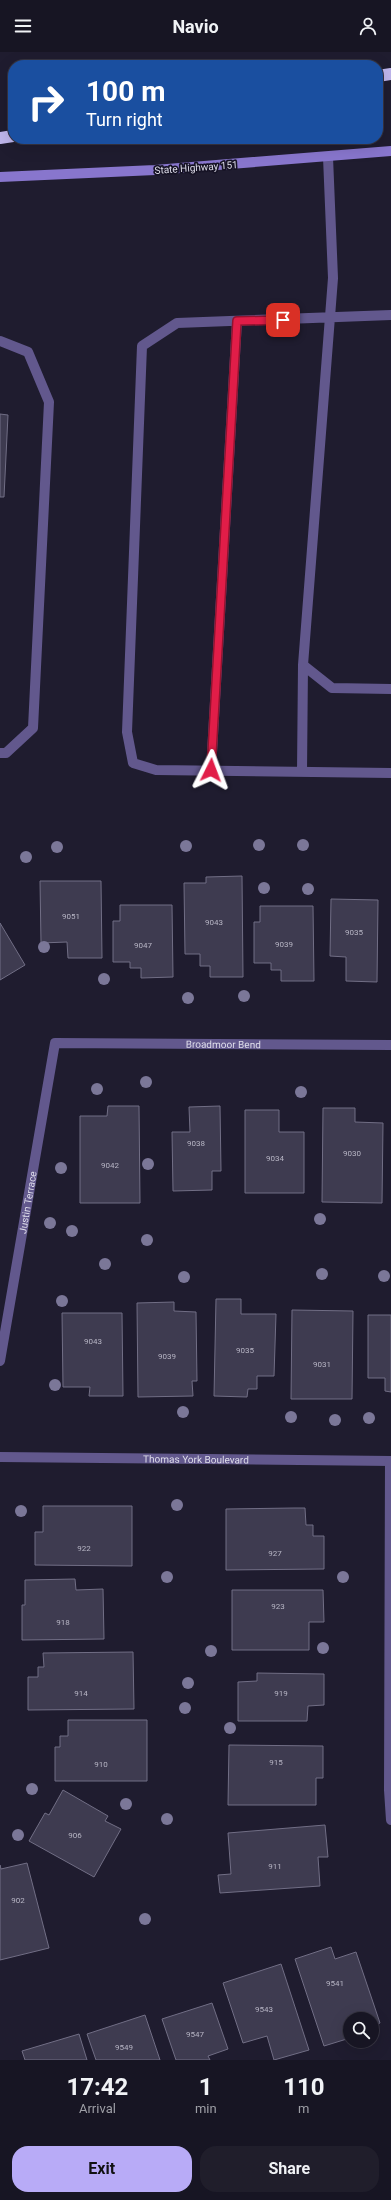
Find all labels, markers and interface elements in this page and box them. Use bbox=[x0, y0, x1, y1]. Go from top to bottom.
icon: menu bbox=[12, 15, 34, 37]
icon: person bbox=[357, 15, 379, 37]
text: Navio bbox=[172, 16, 219, 37]
text: 100 m bbox=[86, 75, 165, 108]
icon: right bbox=[20, 76, 72, 128]
text: Turn right bbox=[86, 109, 163, 130]
street label: State Highway 151 bbox=[154, 159, 238, 176]
pin bbox=[266, 303, 300, 337]
icon: arrive bbox=[272, 309, 294, 331]
position arrow bbox=[190, 749, 232, 791]
house number: 9051 bbox=[62, 912, 80, 921]
house number: 9043 bbox=[205, 918, 223, 927]
house number: 9035 bbox=[345, 928, 363, 937]
house number: 9039 bbox=[275, 940, 293, 949]
house number: 9047 bbox=[134, 941, 152, 950]
street label: Broadmoor Bend bbox=[186, 1039, 261, 1050]
house number: 9038 bbox=[187, 1139, 205, 1148]
house number: 9030 bbox=[343, 1149, 361, 1158]
house number: 9034 bbox=[266, 1154, 284, 1163]
house number: 9042 bbox=[101, 1161, 119, 1170]
street label: Justin Terrace bbox=[17, 1170, 39, 1234]
house number: 9043 bbox=[84, 1337, 102, 1346]
house number: 9035 bbox=[236, 1346, 254, 1355]
house number: 9039 bbox=[158, 1352, 176, 1361]
house number: 9031 bbox=[313, 1360, 331, 1369]
street label: Thomas York Boulevard bbox=[143, 1453, 249, 1466]
house number: 922 bbox=[77, 1544, 91, 1553]
house number: 927 bbox=[268, 1549, 282, 1558]
house number: 923 bbox=[271, 1602, 285, 1611]
house number: 918 bbox=[56, 1618, 70, 1627]
house number: 914 bbox=[74, 1689, 88, 1698]
house number: 919 bbox=[274, 1689, 288, 1698]
house number: 915 bbox=[269, 1758, 283, 1767]
house number: 910 bbox=[94, 1760, 108, 1769]
house number: 906 bbox=[68, 1831, 82, 1840]
house number: 911 bbox=[268, 1862, 282, 1871]
house number: 902 bbox=[11, 1896, 25, 1905]
house number: 9541 bbox=[326, 1979, 344, 1988]
house number: 9543 bbox=[255, 2005, 273, 2014]
map controls bbox=[343, 2012, 379, 2048]
button: search bbox=[343, 2012, 379, 2048]
house number: 9547 bbox=[186, 2030, 204, 2039]
house number: 9549 bbox=[115, 2043, 133, 2052]
text: 17:42 bbox=[67, 2073, 128, 2101]
text: 1 bbox=[199, 2073, 213, 2101]
text: 110 bbox=[283, 2073, 324, 2101]
text: Arrival bbox=[79, 2101, 116, 2116]
text: min bbox=[195, 2101, 217, 2116]
text: m bbox=[298, 2101, 310, 2116]
button: Exit bbox=[12, 2146, 192, 2192]
button: Share bbox=[200, 2146, 379, 2192]

